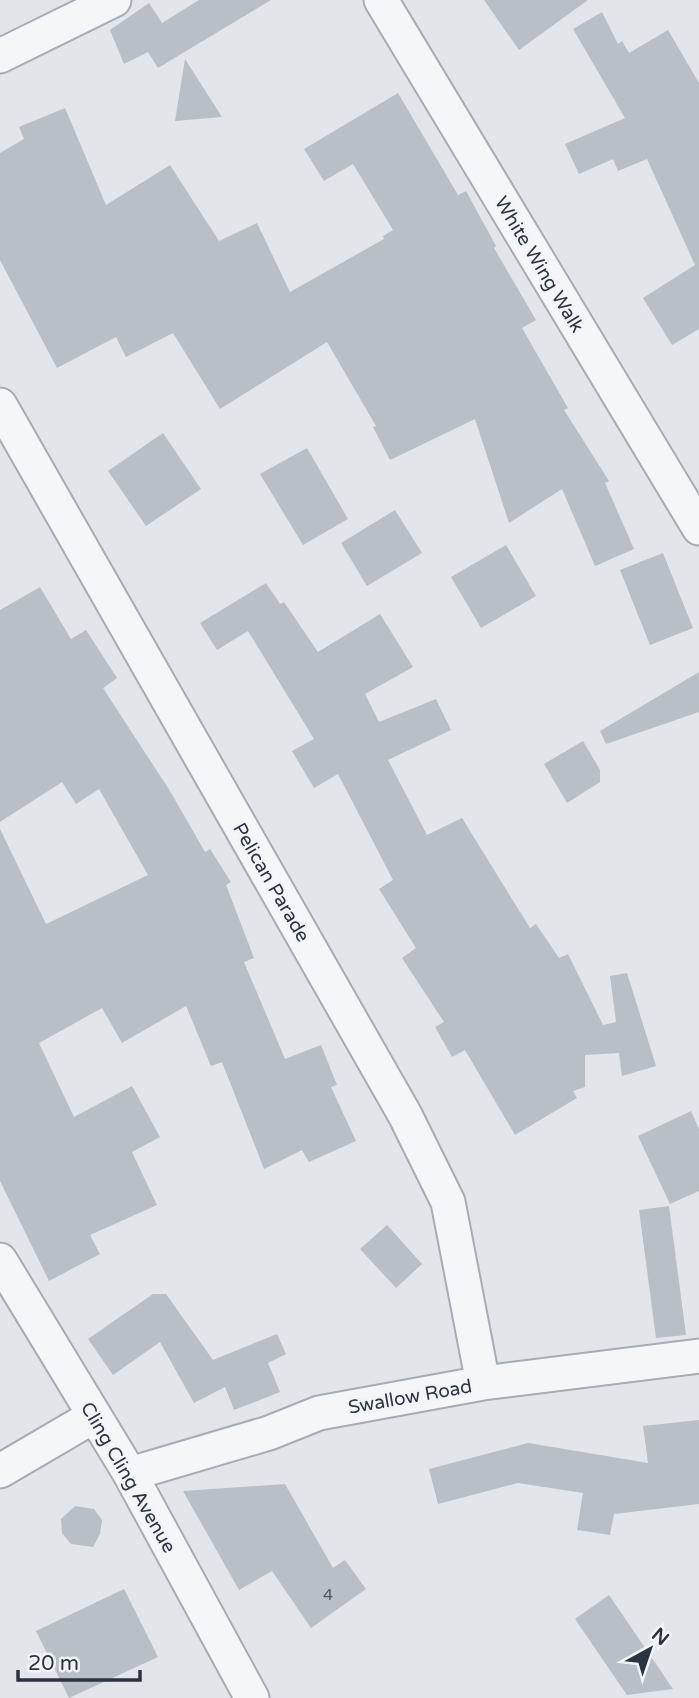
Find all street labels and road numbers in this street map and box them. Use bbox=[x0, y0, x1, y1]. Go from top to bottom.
street label: White Wing Walk bbox=[490, 193, 588, 337]
street label: Pelican Parade bbox=[228, 819, 314, 946]
street label: Swallow Road bbox=[347, 1375, 474, 1419]
street label: Cling Cling Avenue bbox=[76, 1398, 180, 1557]

